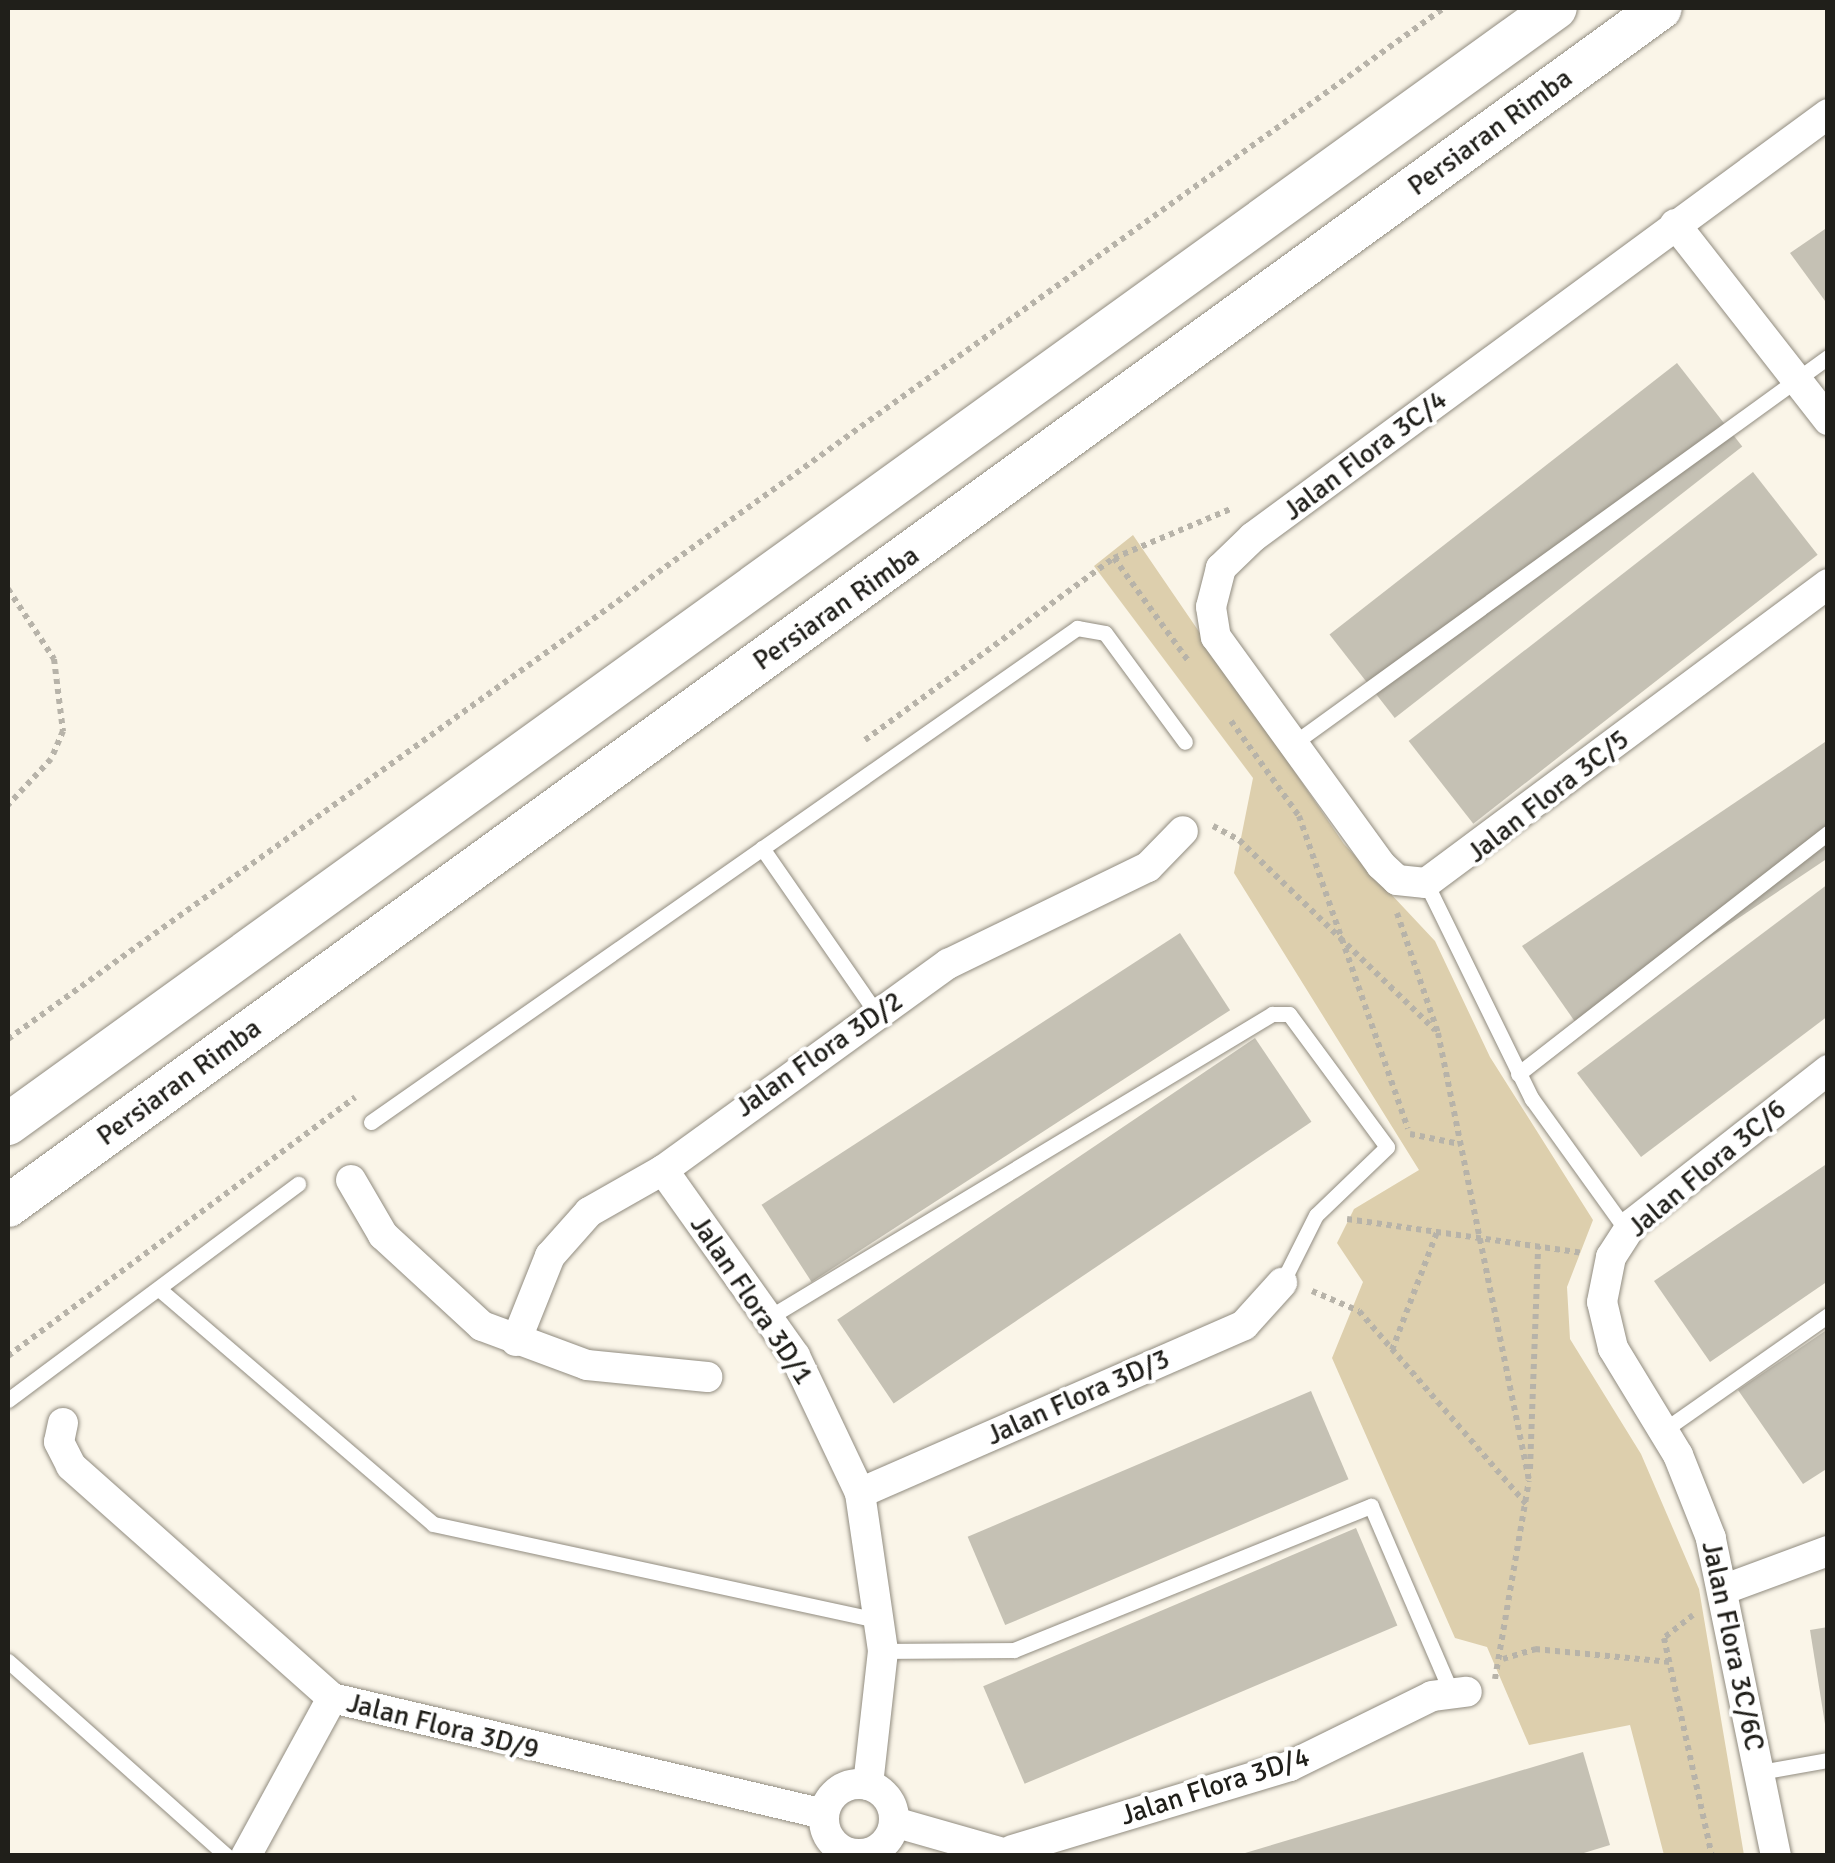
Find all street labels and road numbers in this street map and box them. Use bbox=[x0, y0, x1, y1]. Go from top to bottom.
street label: Persiaran Rimba bbox=[1401, 61, 1579, 203]
street label: Jalan Flora 3C/4 bbox=[1276, 382, 1454, 528]
street label: Persiaran Rimba bbox=[747, 538, 925, 678]
street label: Jalan Flora 3C/5 bbox=[1460, 722, 1636, 870]
street label: Jalan Flora 3D/2 bbox=[729, 984, 909, 1124]
street label: Persiaran Rimba bbox=[90, 1011, 268, 1153]
street label: Jalan Flora 3C/6 bbox=[1621, 1092, 1793, 1244]
street label: Jalan Flora 3D/1 bbox=[683, 1209, 821, 1391]
street label: Jalan Flora 3D/3 bbox=[981, 1342, 1175, 1452]
street label: Jalan Flora 3C/6C bbox=[1694, 1538, 1772, 1754]
street label: Jalan Flora 3D/9 bbox=[343, 1686, 543, 1766]
street label: Jalan Flora 3D/4 bbox=[1116, 1740, 1314, 1832]

